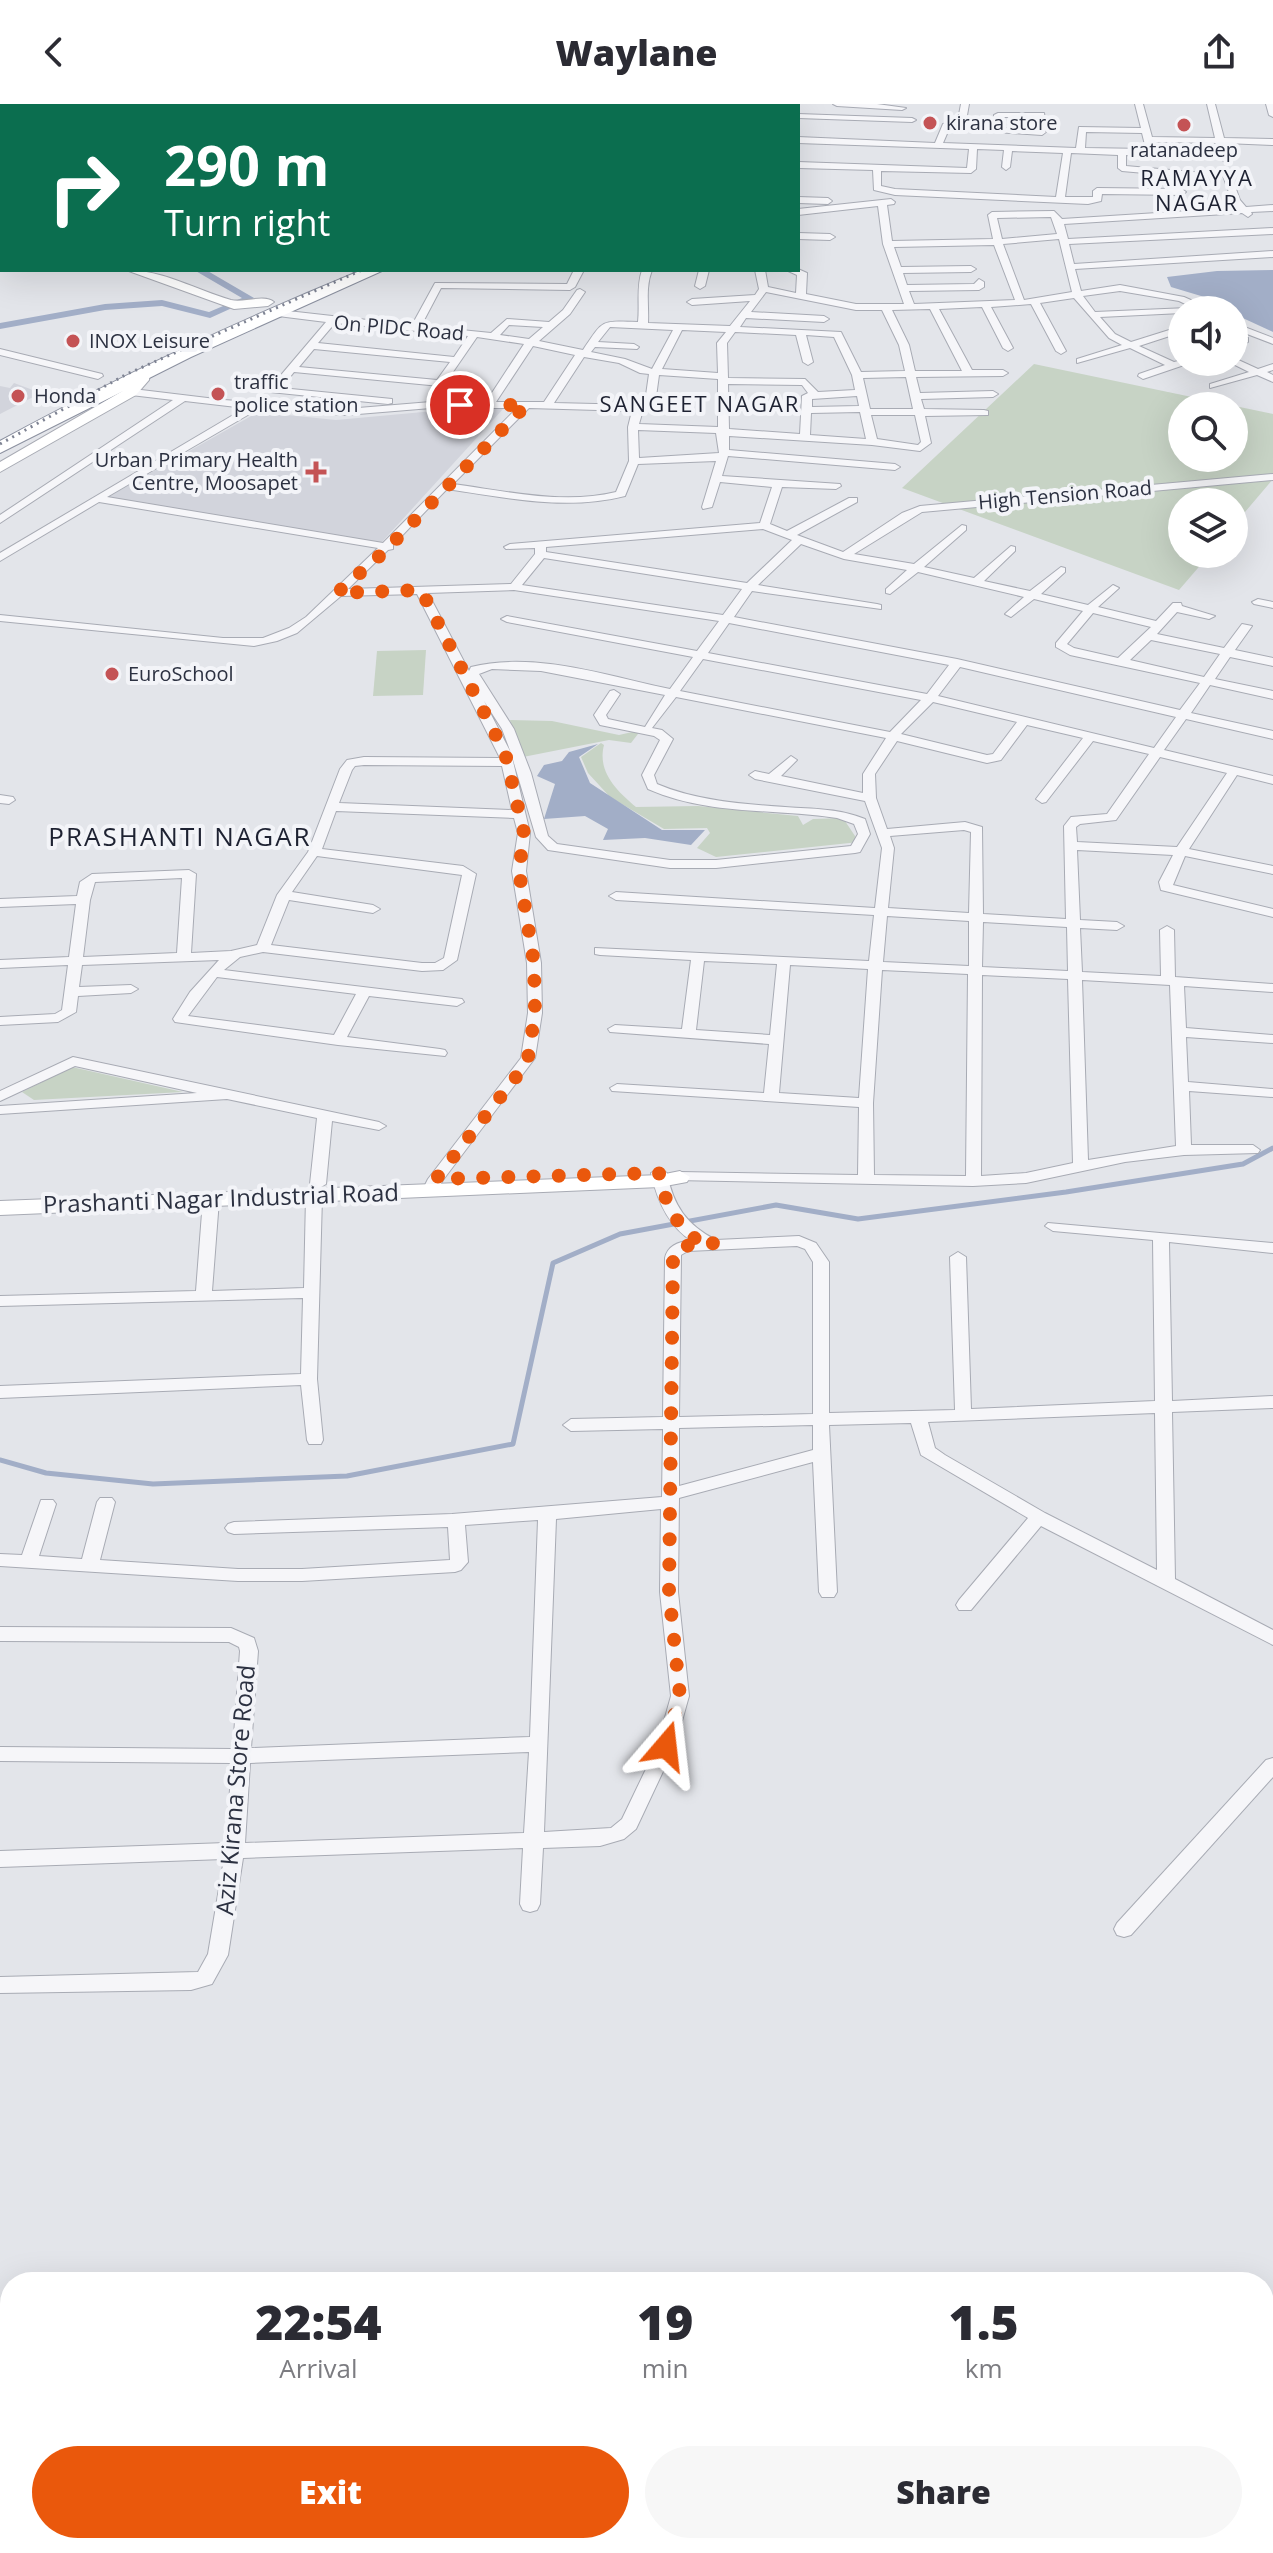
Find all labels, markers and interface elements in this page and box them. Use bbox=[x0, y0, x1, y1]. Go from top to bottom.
text: Waylane bbox=[555, 28, 718, 77]
icon: back bbox=[32, 30, 76, 74]
icon: share bbox=[1197, 30, 1241, 74]
place label: kirana store bbox=[946, 109, 1058, 136]
marker: kirana store bbox=[921, 114, 939, 132]
marker: ratanadeep bbox=[1175, 116, 1193, 134]
text: 290 m bbox=[164, 126, 330, 202]
icon: right bbox=[32, 136, 136, 240]
place label: ratanadeep bbox=[1130, 136, 1238, 163]
district label: RAMAYYA NAGAR bbox=[1140, 162, 1254, 217]
text: Turn right bbox=[164, 198, 330, 247]
map controls bbox=[1168, 296, 1248, 568]
button: sound bbox=[1168, 296, 1248, 376]
street label: On PIDC Road bbox=[333, 308, 465, 347]
place label: INOX Leisure bbox=[89, 327, 210, 354]
marker: INOX Leisure bbox=[64, 332, 82, 350]
place label: traffic police station bbox=[234, 368, 359, 418]
pin bbox=[426, 371, 494, 439]
place label: Honda bbox=[34, 382, 96, 409]
icon: arrive bbox=[438, 383, 482, 427]
marker: traffic police station bbox=[209, 385, 227, 403]
marker: Honda bbox=[9, 387, 27, 405]
district label: SANGEET NAGAR bbox=[600, 388, 800, 418]
button: search bbox=[1168, 392, 1248, 472]
place label: Urban Primary Health Centre, Moosapet bbox=[95, 446, 298, 496]
marker: Urban Primary Health Centre, Moosapet bbox=[305, 461, 327, 483]
street label: High Tension Road bbox=[977, 473, 1153, 516]
button: layers bbox=[1168, 488, 1248, 568]
place label: EuroSchool bbox=[128, 660, 234, 687]
marker: EuroSchool bbox=[103, 665, 121, 683]
district label: PRASHANTI NAGAR bbox=[48, 818, 312, 854]
street label: Prashanti Nagar Industrial Road bbox=[42, 1175, 399, 1220]
street label: Aziz Kirana Store Road bbox=[207, 1663, 262, 1916]
position arrow bbox=[624, 1704, 708, 1788]
text: 22:54 bbox=[255, 2289, 382, 2354]
text: 19 bbox=[637, 2289, 693, 2354]
text: 1.5 bbox=[949, 2289, 1019, 2354]
text: Arrival bbox=[279, 2350, 358, 2386]
text: min bbox=[642, 2350, 688, 2386]
text: km bbox=[965, 2350, 1002, 2386]
button: Exit bbox=[32, 2446, 629, 2538]
button: Share bbox=[645, 2446, 1242, 2538]

